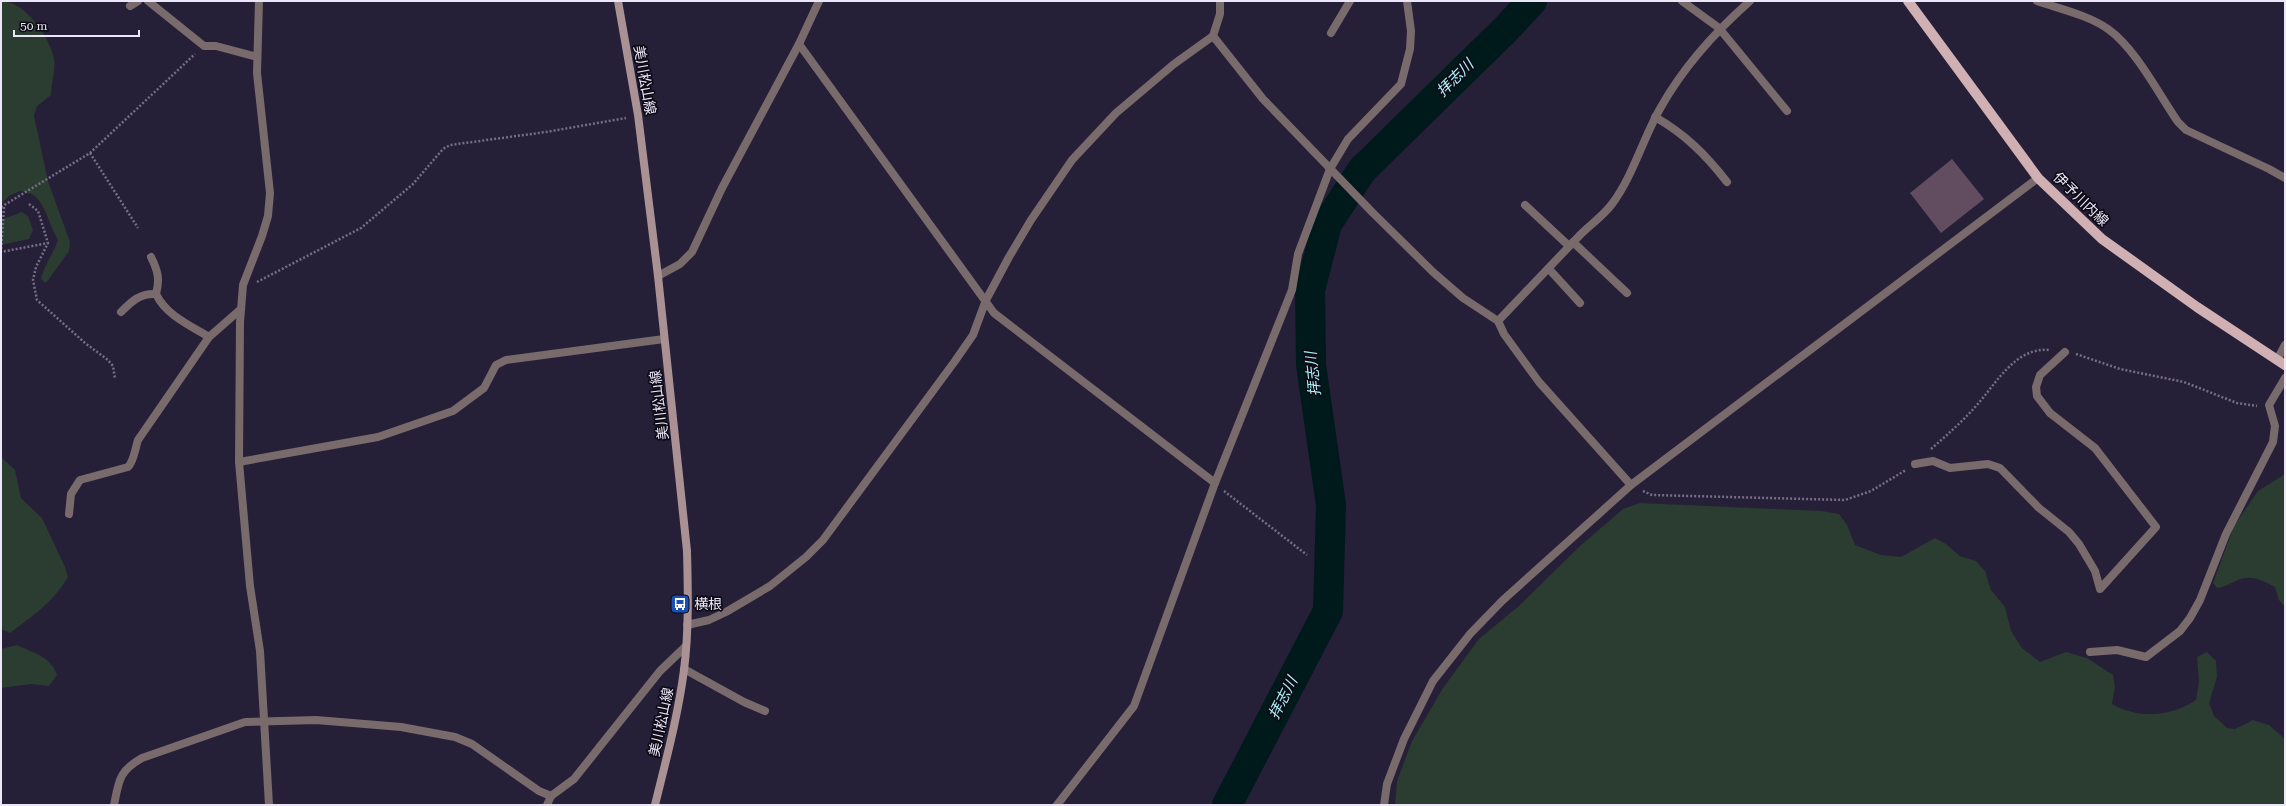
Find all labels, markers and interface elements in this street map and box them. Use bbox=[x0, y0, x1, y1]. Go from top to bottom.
scale bar bbox=[14, 12, 139, 38]
text: 50 m bbox=[20, 19, 47, 33]
street label: 美川松山線 bbox=[631, 44, 659, 116]
water label: 拝志川 bbox=[1433, 54, 1479, 100]
street label: 伊予川内線 bbox=[2050, 169, 2112, 229]
water label: 拝志川 bbox=[1301, 349, 1324, 397]
street label: 美川松山線 bbox=[647, 369, 671, 441]
bus stop icon: 横根 bbox=[669, 593, 691, 615]
place label: 横根 bbox=[694, 596, 722, 612]
water label: 拝志川 bbox=[1265, 672, 1302, 722]
street label: 美川松山線 bbox=[646, 686, 676, 758]

